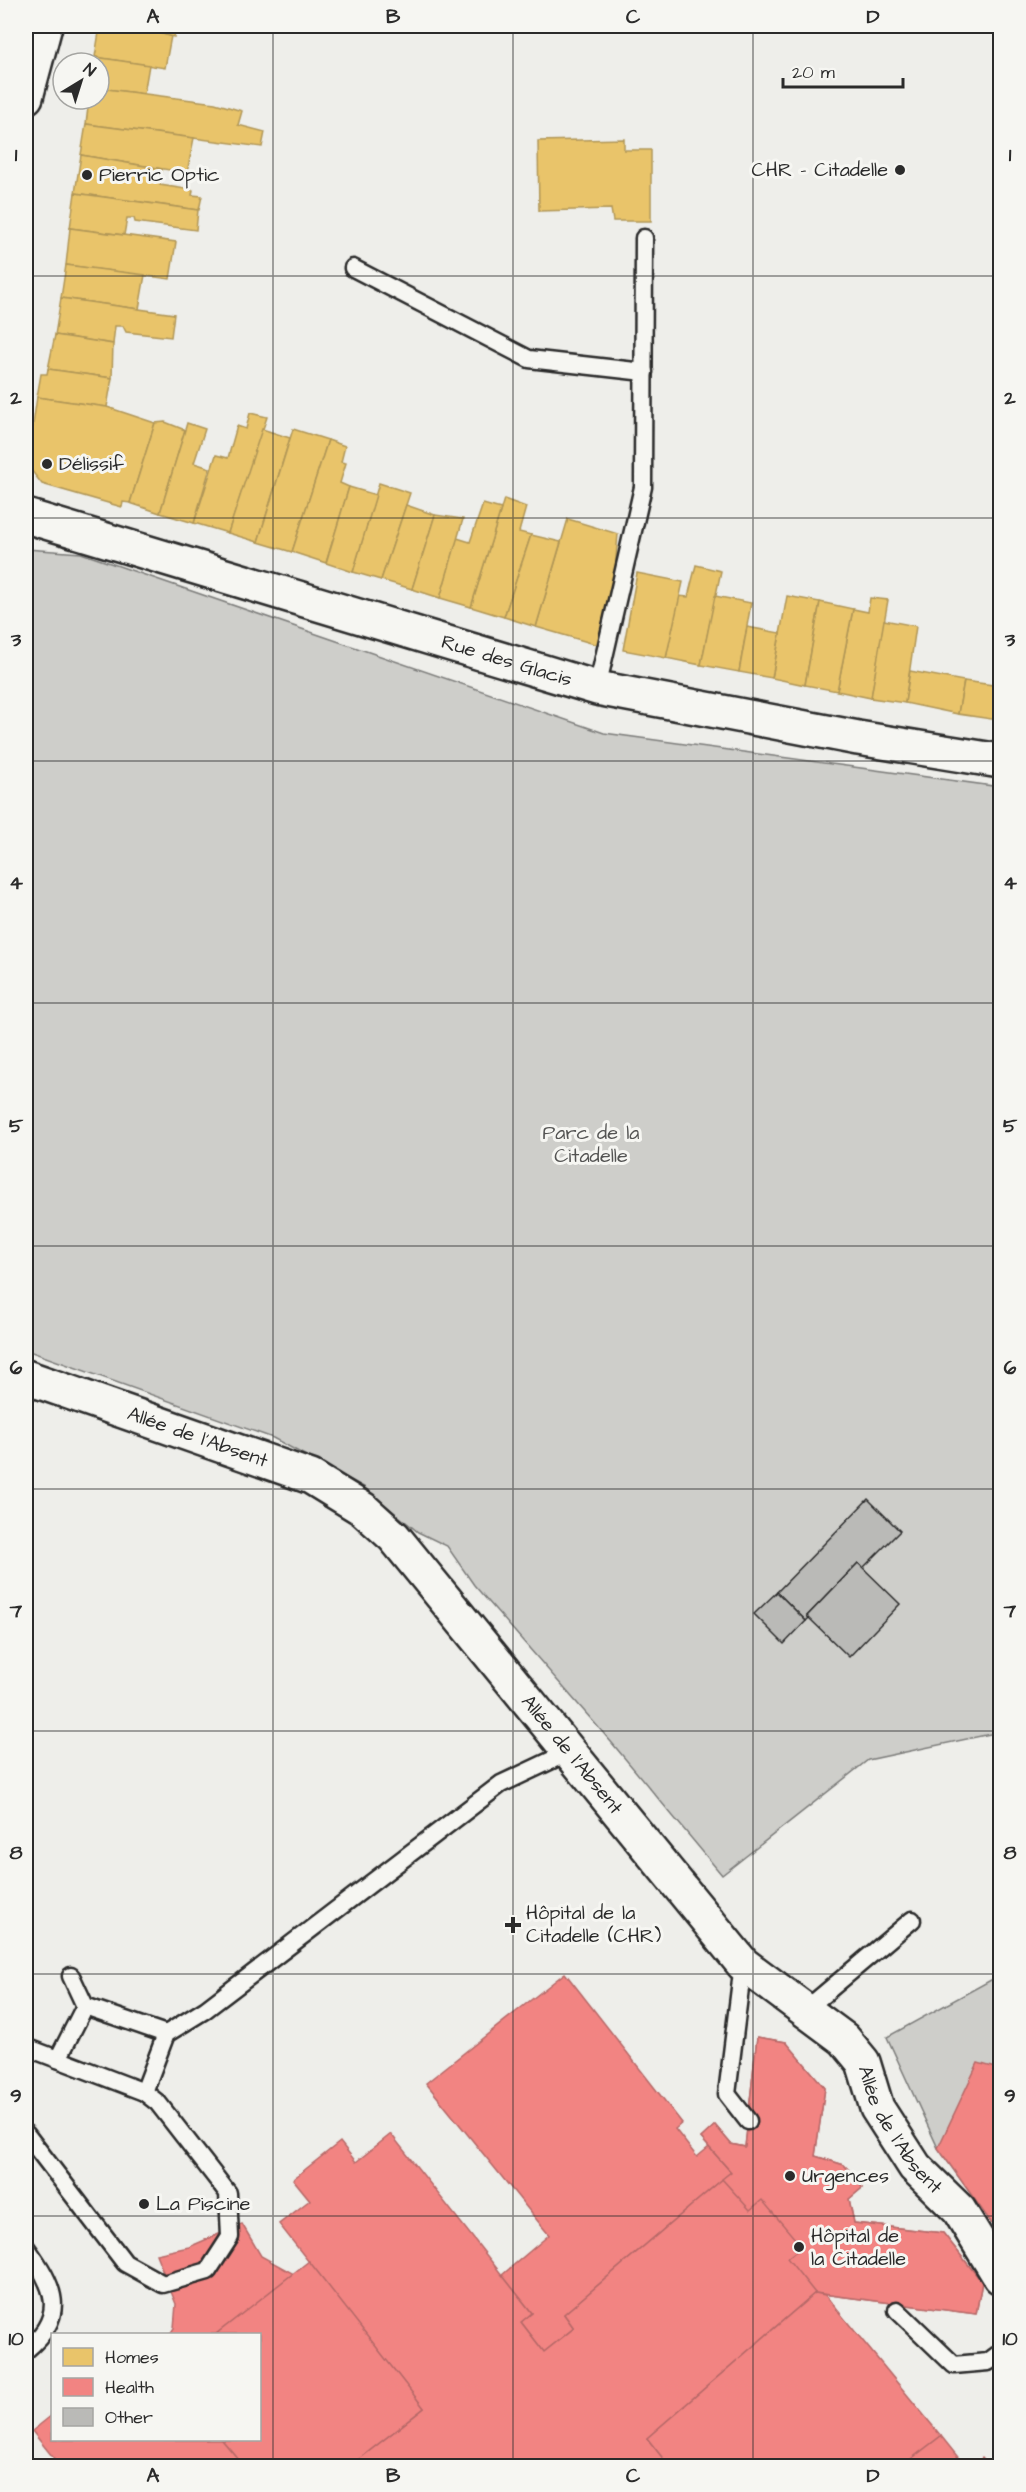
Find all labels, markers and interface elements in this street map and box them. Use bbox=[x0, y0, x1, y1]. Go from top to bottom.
text: A bbox=[147, 3, 160, 31]
text: B bbox=[386, 3, 401, 31]
text: C bbox=[626, 3, 641, 31]
text: D bbox=[867, 3, 880, 31]
north arrow bbox=[51, 51, 111, 111]
scale bar bbox=[783, 51, 903, 89]
text: N bbox=[79, 58, 100, 82]
text: 20 m bbox=[792, 60, 835, 85]
text: 1 bbox=[15, 141, 18, 169]
text: 1 bbox=[1009, 141, 1012, 169]
place label: CHR - Citadelle bbox=[752, 156, 888, 184]
place label: Pierric Optic bbox=[99, 161, 220, 189]
marker: CHR - Citadelle bbox=[893, 163, 907, 177]
marker: Pierric Optic bbox=[80, 168, 94, 182]
text: 2 bbox=[9, 384, 22, 412]
text: 2 bbox=[1003, 384, 1016, 412]
place label: Délissif bbox=[59, 450, 124, 478]
marker: Délissif bbox=[40, 457, 54, 471]
text: 3 bbox=[10, 626, 22, 654]
text: 3 bbox=[1004, 626, 1016, 654]
street label: Rue des Glacis bbox=[438, 628, 576, 694]
text: 4 bbox=[9, 869, 23, 897]
text: 4 bbox=[1003, 869, 1017, 897]
text: 5 bbox=[9, 1112, 24, 1140]
text: 5 bbox=[1003, 1112, 1018, 1140]
park label: Parc de la Citadelle bbox=[542, 1119, 640, 1170]
text: 6 bbox=[10, 1354, 23, 1382]
text: 6 bbox=[1004, 1354, 1017, 1382]
street label: Allée de l'Absent bbox=[124, 1400, 272, 1475]
text: 7 bbox=[9, 1597, 23, 1625]
text: 7 bbox=[1003, 1597, 1017, 1625]
street label: Allée de l'Absent bbox=[514, 1689, 629, 1821]
text: 8 bbox=[10, 1839, 23, 1867]
text: 8 bbox=[1004, 1839, 1017, 1867]
place label: Hôpital de la Citadelle (CHR) bbox=[526, 1899, 661, 1950]
marker: Hôpital de la Citadelle (CHR) bbox=[504, 1916, 522, 1934]
street label: Allée de l'Absent bbox=[851, 2062, 949, 2200]
text: 9 bbox=[10, 2082, 22, 2110]
text: 9 bbox=[1004, 2082, 1016, 2110]
place label: Urgences bbox=[802, 2162, 889, 2191]
marker: Urgences bbox=[783, 2169, 797, 2183]
place label: La Piscine bbox=[156, 2190, 251, 2218]
marker: La Piscine bbox=[137, 2197, 151, 2211]
place label: Hôpital de la Citadelle bbox=[811, 2222, 906, 2273]
marker: Hôpital de la Citadelle bbox=[792, 2240, 806, 2254]
text: 10 bbox=[8, 2325, 24, 2353]
text: 10 bbox=[1002, 2325, 1018, 2353]
legend bbox=[51, 2333, 261, 2441]
text: Homes bbox=[105, 2345, 159, 2370]
text: Health bbox=[105, 2375, 154, 2400]
text: Other bbox=[105, 2405, 153, 2430]
text: A bbox=[147, 2462, 160, 2490]
text: B bbox=[386, 2462, 401, 2490]
text: C bbox=[626, 2462, 641, 2490]
text: D bbox=[867, 2462, 880, 2490]

